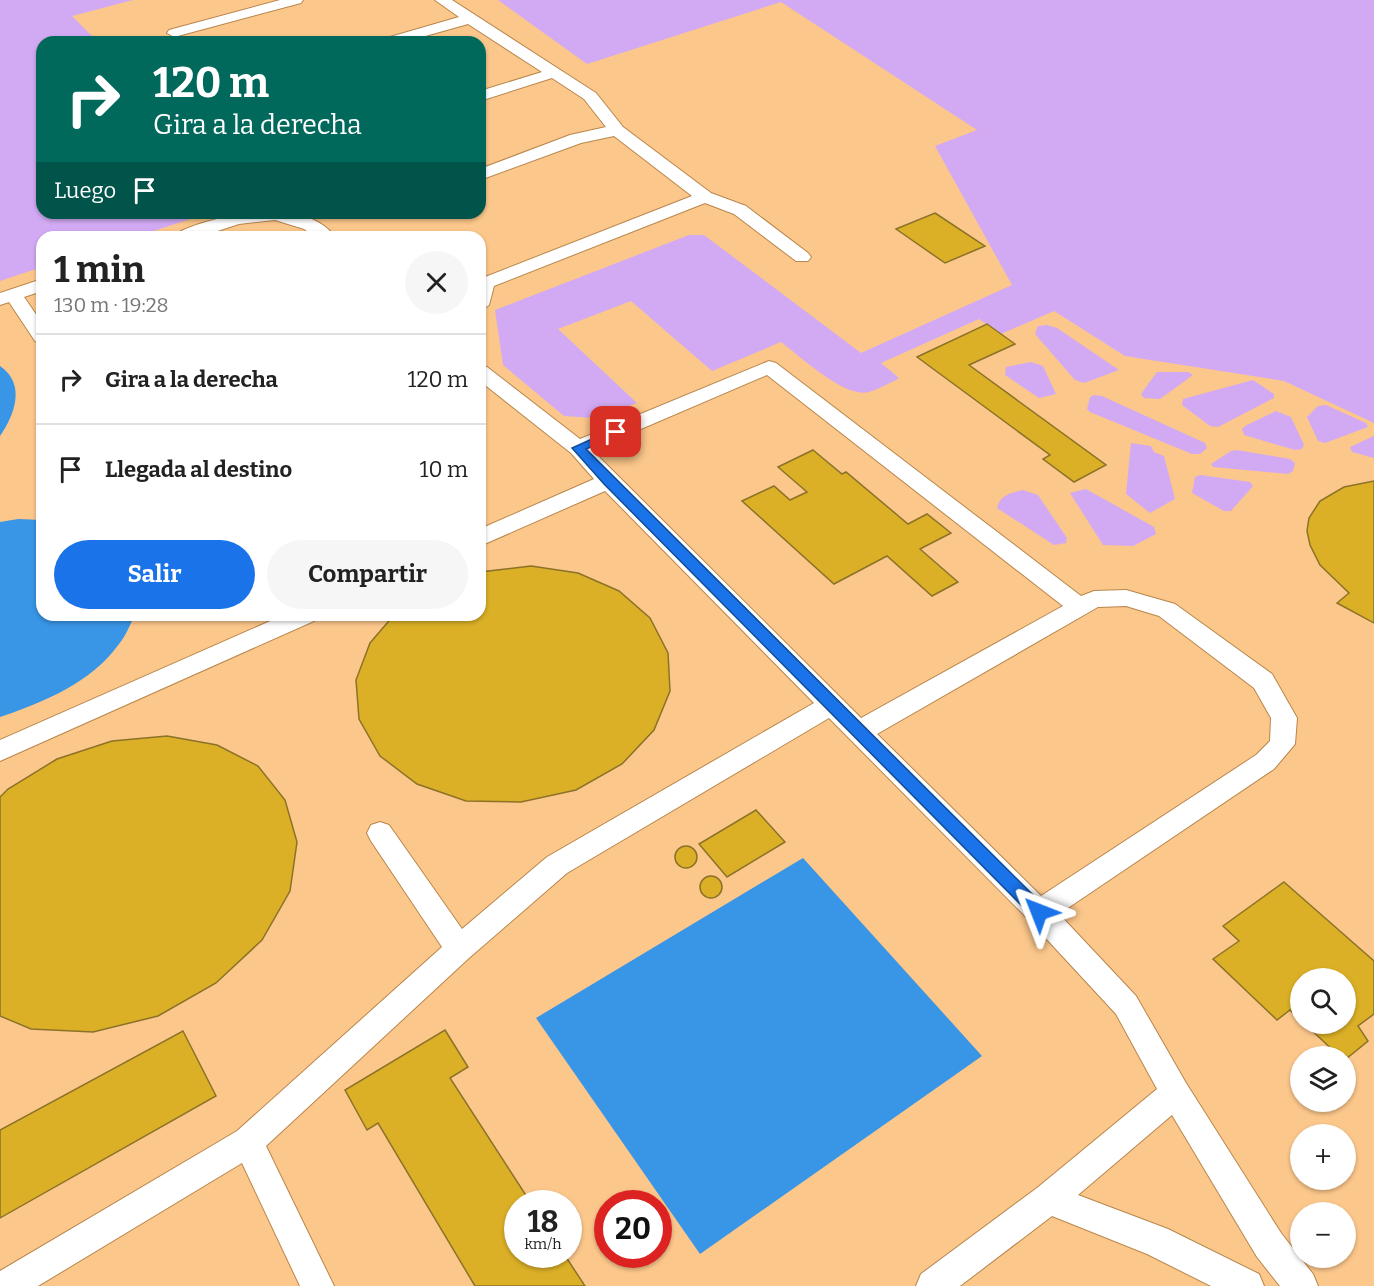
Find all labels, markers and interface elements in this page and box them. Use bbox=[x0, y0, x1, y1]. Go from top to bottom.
text: 120 m bbox=[153, 58, 269, 108]
icon: right bbox=[54, 60, 132, 138]
text: Gira a la derecha bbox=[153, 109, 362, 141]
icon: arrive bbox=[128, 174, 161, 207]
text: Luego bbox=[54, 177, 116, 204]
text: 1 min bbox=[54, 248, 145, 292]
button: close bbox=[405, 251, 468, 314]
text: 130 m · 19:28 bbox=[54, 293, 169, 317]
icon: right bbox=[54, 363, 87, 396]
text: Gira a la derecha bbox=[105, 366, 278, 393]
text: 120 m bbox=[408, 366, 468, 393]
pin bbox=[590, 406, 641, 457]
icon: arrive bbox=[599, 415, 632, 448]
icon: arrive bbox=[54, 453, 87, 486]
text: Llegada al destino bbox=[105, 456, 292, 483]
text: 10 m bbox=[420, 456, 468, 483]
button: Salir bbox=[54, 540, 255, 609]
button: Compartir bbox=[267, 540, 468, 609]
position arrow bbox=[1007, 880, 1071, 944]
map controls bbox=[1290, 968, 1356, 1268]
button: search bbox=[1290, 968, 1356, 1034]
button: layers bbox=[1290, 1046, 1356, 1112]
button: + bbox=[1290, 1124, 1356, 1190]
speed limit sign: 20 bbox=[594, 1190, 672, 1268]
button: − bbox=[1290, 1202, 1356, 1268]
text: 18 bbox=[527, 1204, 559, 1240]
text: km/h bbox=[524, 1235, 562, 1253]

